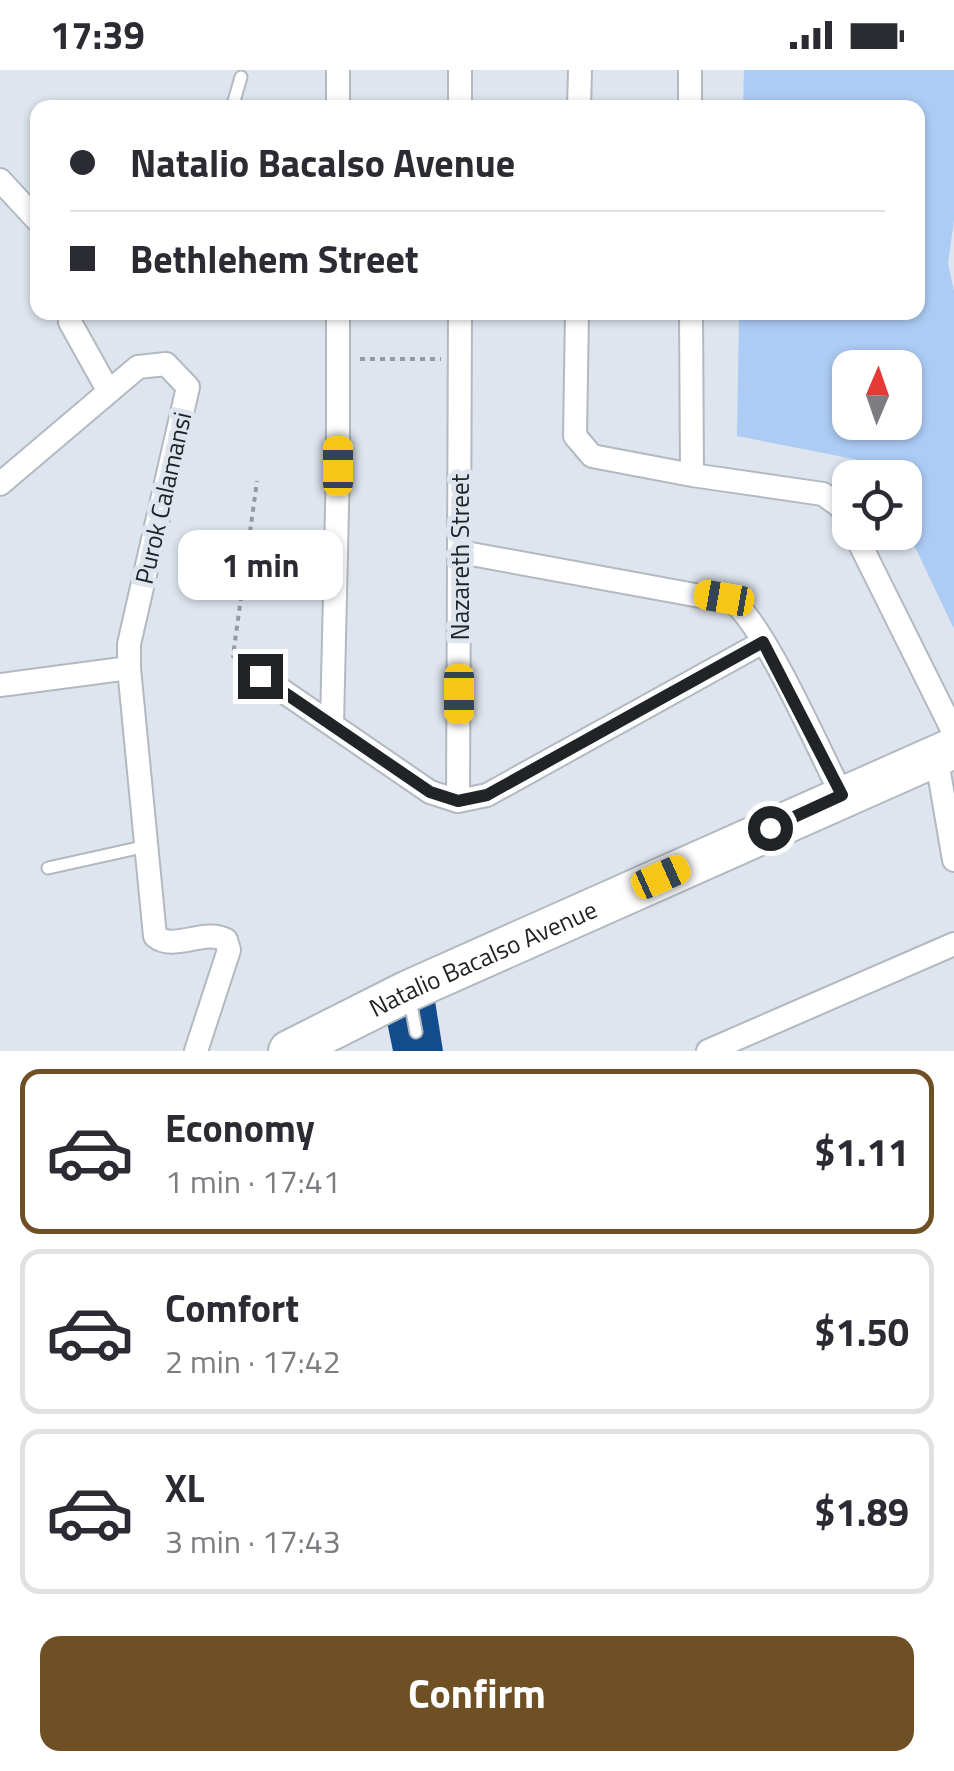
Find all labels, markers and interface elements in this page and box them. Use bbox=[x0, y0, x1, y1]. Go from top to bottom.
text: 17:39 bbox=[50, 6, 145, 64]
text: Natalio Bacalso Avenue bbox=[130, 134, 515, 192]
text: Bethlehem Street bbox=[130, 230, 419, 288]
north arrow bbox=[832, 350, 922, 440]
map controls bbox=[832, 350, 922, 550]
street label: Purok Calamansi bbox=[125, 408, 201, 588]
car bbox=[323, 436, 353, 496]
button: locate bbox=[832, 460, 922, 550]
street label: Nazareth Street bbox=[441, 474, 479, 640]
callout: 1 min bbox=[178, 531, 342, 601]
text: 1 min bbox=[222, 541, 299, 589]
car bbox=[692, 578, 756, 618]
route end bbox=[238, 654, 283, 699]
car bbox=[444, 664, 474, 724]
route start bbox=[748, 806, 793, 851]
car bbox=[627, 851, 695, 903]
street label: Natalio Bacalso Avenue bbox=[362, 890, 603, 1027]
text: Economy bbox=[165, 1099, 315, 1157]
icon: car bbox=[45, 1107, 135, 1197]
text: $1.11 bbox=[814, 1123, 909, 1181]
text: 1 min · 17:41 bbox=[165, 1157, 341, 1205]
text: Comfort bbox=[165, 1279, 299, 1337]
icon: car bbox=[45, 1287, 135, 1377]
text: $1.50 bbox=[814, 1303, 909, 1361]
text: 2 min · 17:42 bbox=[165, 1337, 341, 1385]
text: XL bbox=[165, 1459, 205, 1517]
icon: car bbox=[45, 1467, 135, 1557]
text: $1.89 bbox=[814, 1483, 909, 1541]
text: 3 min · 17:43 bbox=[165, 1517, 341, 1565]
button: Confirm bbox=[40, 1636, 914, 1751]

